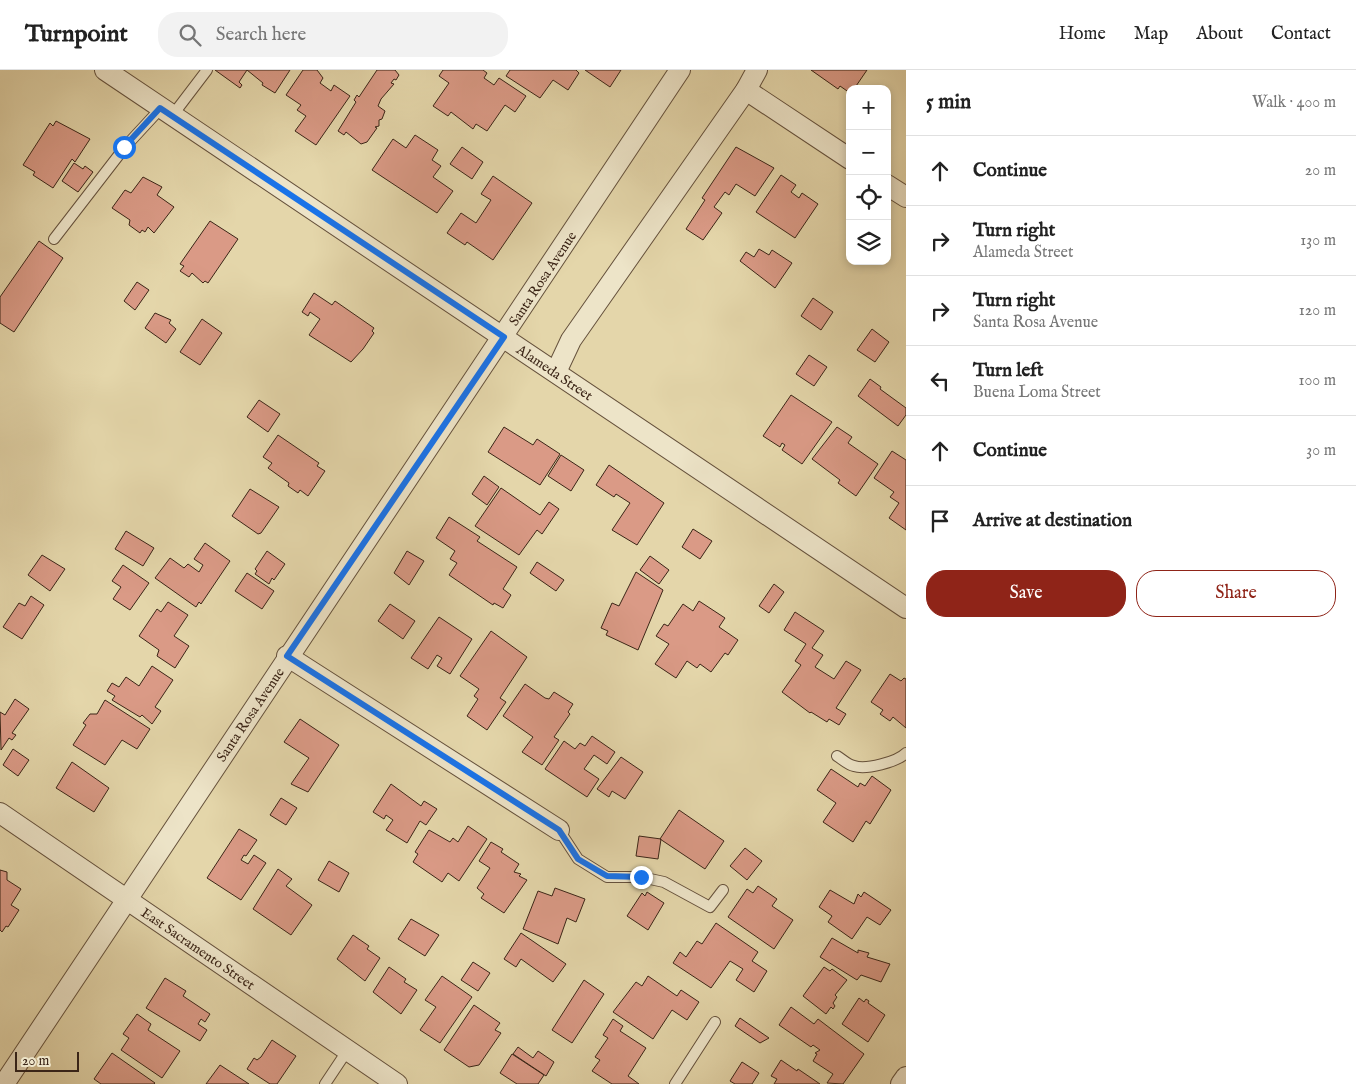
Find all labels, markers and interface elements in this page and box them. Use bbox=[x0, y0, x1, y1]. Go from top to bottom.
search box bbox=[158, 12, 508, 57]
text: Turnpoint bbox=[25, 19, 128, 50]
icon: search bbox=[176, 21, 204, 49]
text: Search here bbox=[216, 23, 306, 47]
text: Home bbox=[1059, 23, 1106, 46]
text: Map bbox=[1134, 23, 1168, 46]
text: About bbox=[1196, 23, 1243, 46]
text: Contact bbox=[1271, 23, 1331, 46]
map controls bbox=[846, 85, 891, 265]
button: + bbox=[846, 85, 891, 130]
text: 5 min bbox=[926, 89, 971, 116]
text: Walk · 400 m bbox=[1252, 93, 1336, 113]
button: − bbox=[846, 130, 891, 175]
route start bbox=[113, 136, 136, 159]
icon: ahead bbox=[926, 157, 954, 185]
text: Continue bbox=[973, 159, 1047, 183]
text: 20 m bbox=[1305, 161, 1336, 181]
button: locate bbox=[846, 175, 891, 220]
text: Turn right bbox=[973, 219, 1055, 243]
button: layers bbox=[846, 220, 891, 265]
icon: right bbox=[926, 227, 954, 255]
street label: Santa Rosa Avenue bbox=[505, 228, 581, 329]
text: 130 m bbox=[1300, 231, 1336, 251]
text: Alameda Street bbox=[973, 243, 1073, 263]
text: Turn right bbox=[973, 289, 1055, 313]
icon: right bbox=[926, 297, 954, 325]
text: 120 m bbox=[1299, 301, 1336, 321]
text: Santa Rosa Avenue bbox=[973, 313, 1098, 333]
street label: Alameda Street bbox=[512, 340, 596, 405]
text: Turn left bbox=[973, 359, 1044, 383]
icon: left bbox=[926, 367, 954, 395]
text: 100 m bbox=[1299, 371, 1336, 391]
text: Buena Loma Street bbox=[973, 383, 1101, 403]
icon: ahead bbox=[926, 437, 954, 465]
text: Continue bbox=[973, 439, 1047, 463]
text: 30 m bbox=[1306, 441, 1336, 461]
icon: arrive bbox=[926, 507, 954, 535]
text: Arrive at destination bbox=[973, 509, 1132, 533]
button: Save bbox=[926, 570, 1126, 617]
button: Share bbox=[1136, 570, 1336, 617]
street label: Santa Rosa Avenue bbox=[213, 664, 289, 765]
route end bbox=[630, 866, 653, 889]
street label: East Sacramento Street bbox=[137, 904, 258, 994]
scale bar bbox=[15, 1049, 79, 1072]
text: 20 m bbox=[22, 1052, 49, 1070]

